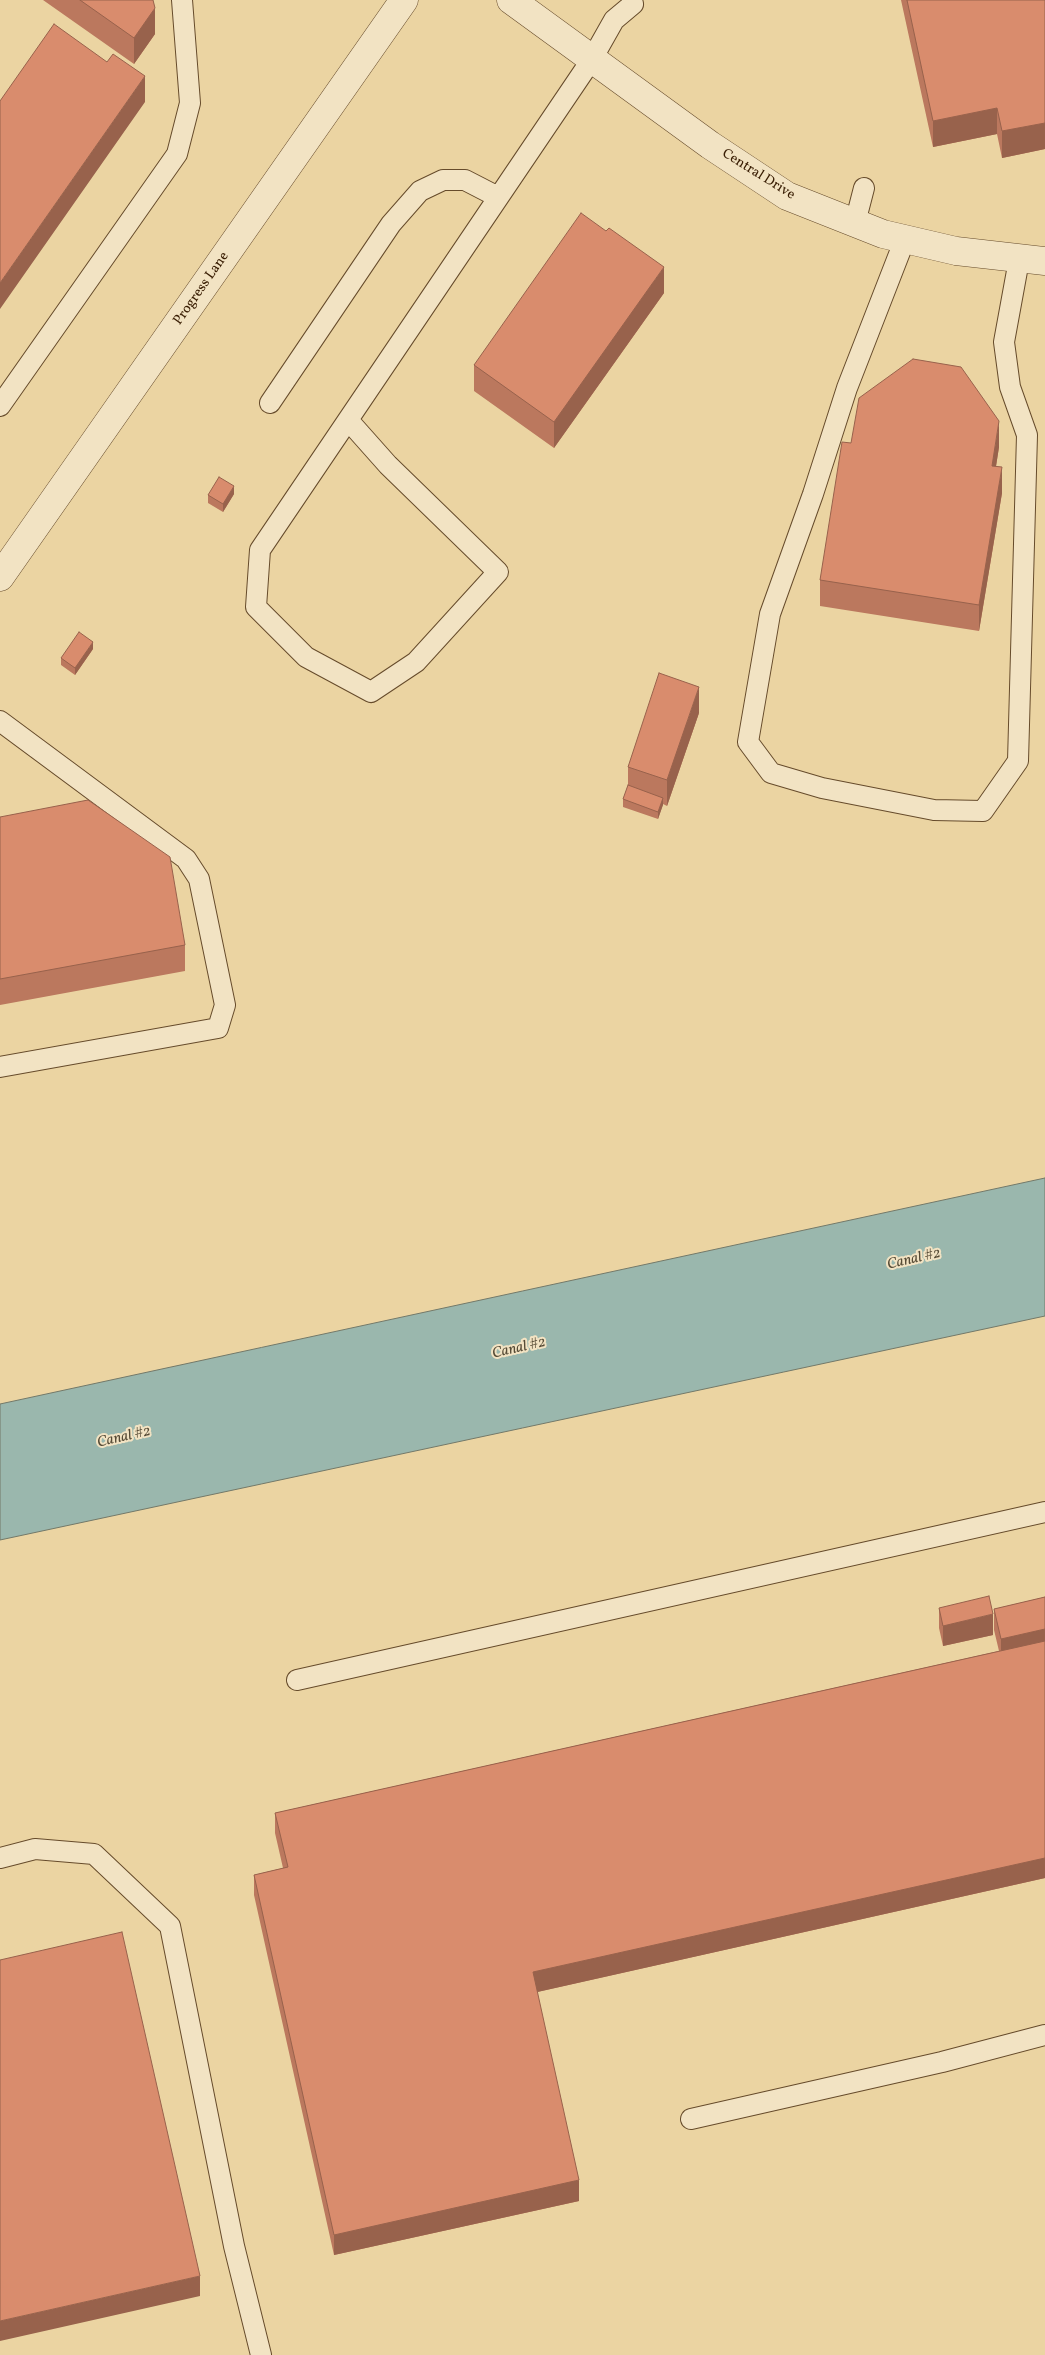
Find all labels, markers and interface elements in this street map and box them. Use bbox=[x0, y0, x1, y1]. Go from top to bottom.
street label: Central Drive bbox=[718, 146, 798, 204]
street label: Progress Lane bbox=[171, 249, 233, 329]
water label: Canal #2 bbox=[886, 1245, 942, 1275]
water label: Canal #2 bbox=[491, 1334, 547, 1364]
water label: Canal #2 bbox=[96, 1423, 152, 1453]

